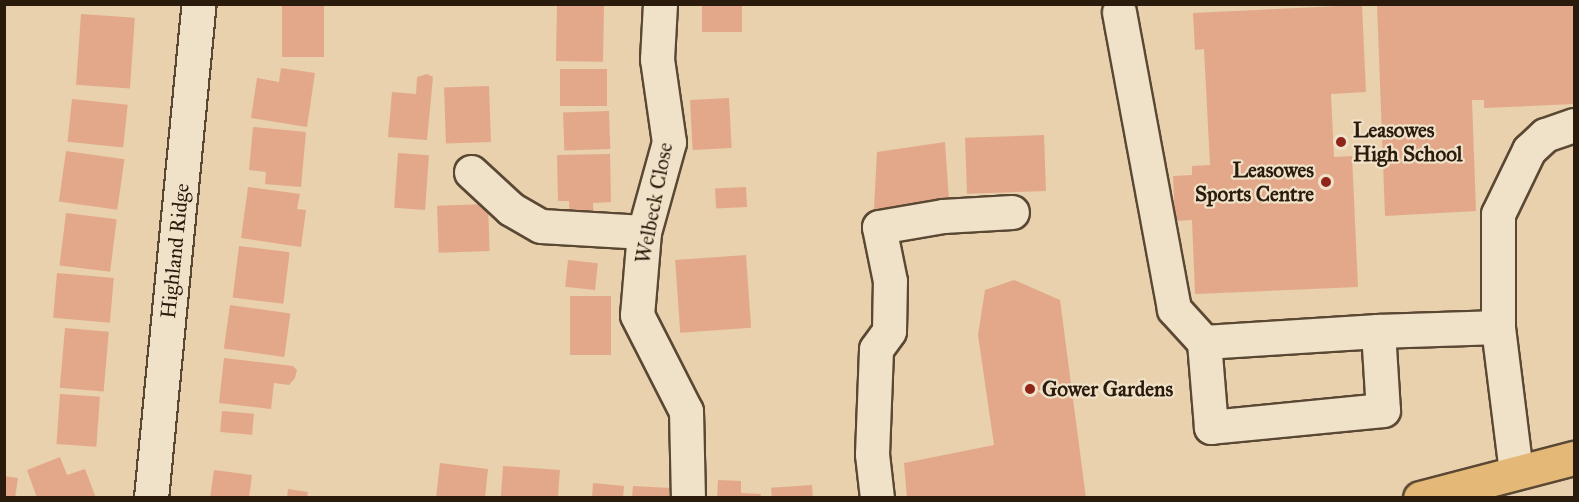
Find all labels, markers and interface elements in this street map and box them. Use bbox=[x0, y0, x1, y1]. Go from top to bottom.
place label: Leasowes High School bbox=[1353, 117, 1463, 167]
marker: Leasowes High School bbox=[1334, 135, 1348, 149]
street label: Welbeck Close bbox=[630, 140, 678, 266]
place label: Leasowes Sports Centre bbox=[1195, 157, 1314, 207]
marker: Leasowes Sports Centre bbox=[1319, 175, 1333, 189]
street label: Highland Ridge bbox=[155, 182, 195, 320]
place label: Gower Gardens bbox=[1042, 376, 1173, 402]
marker: Gower Gardens bbox=[1023, 382, 1037, 396]

